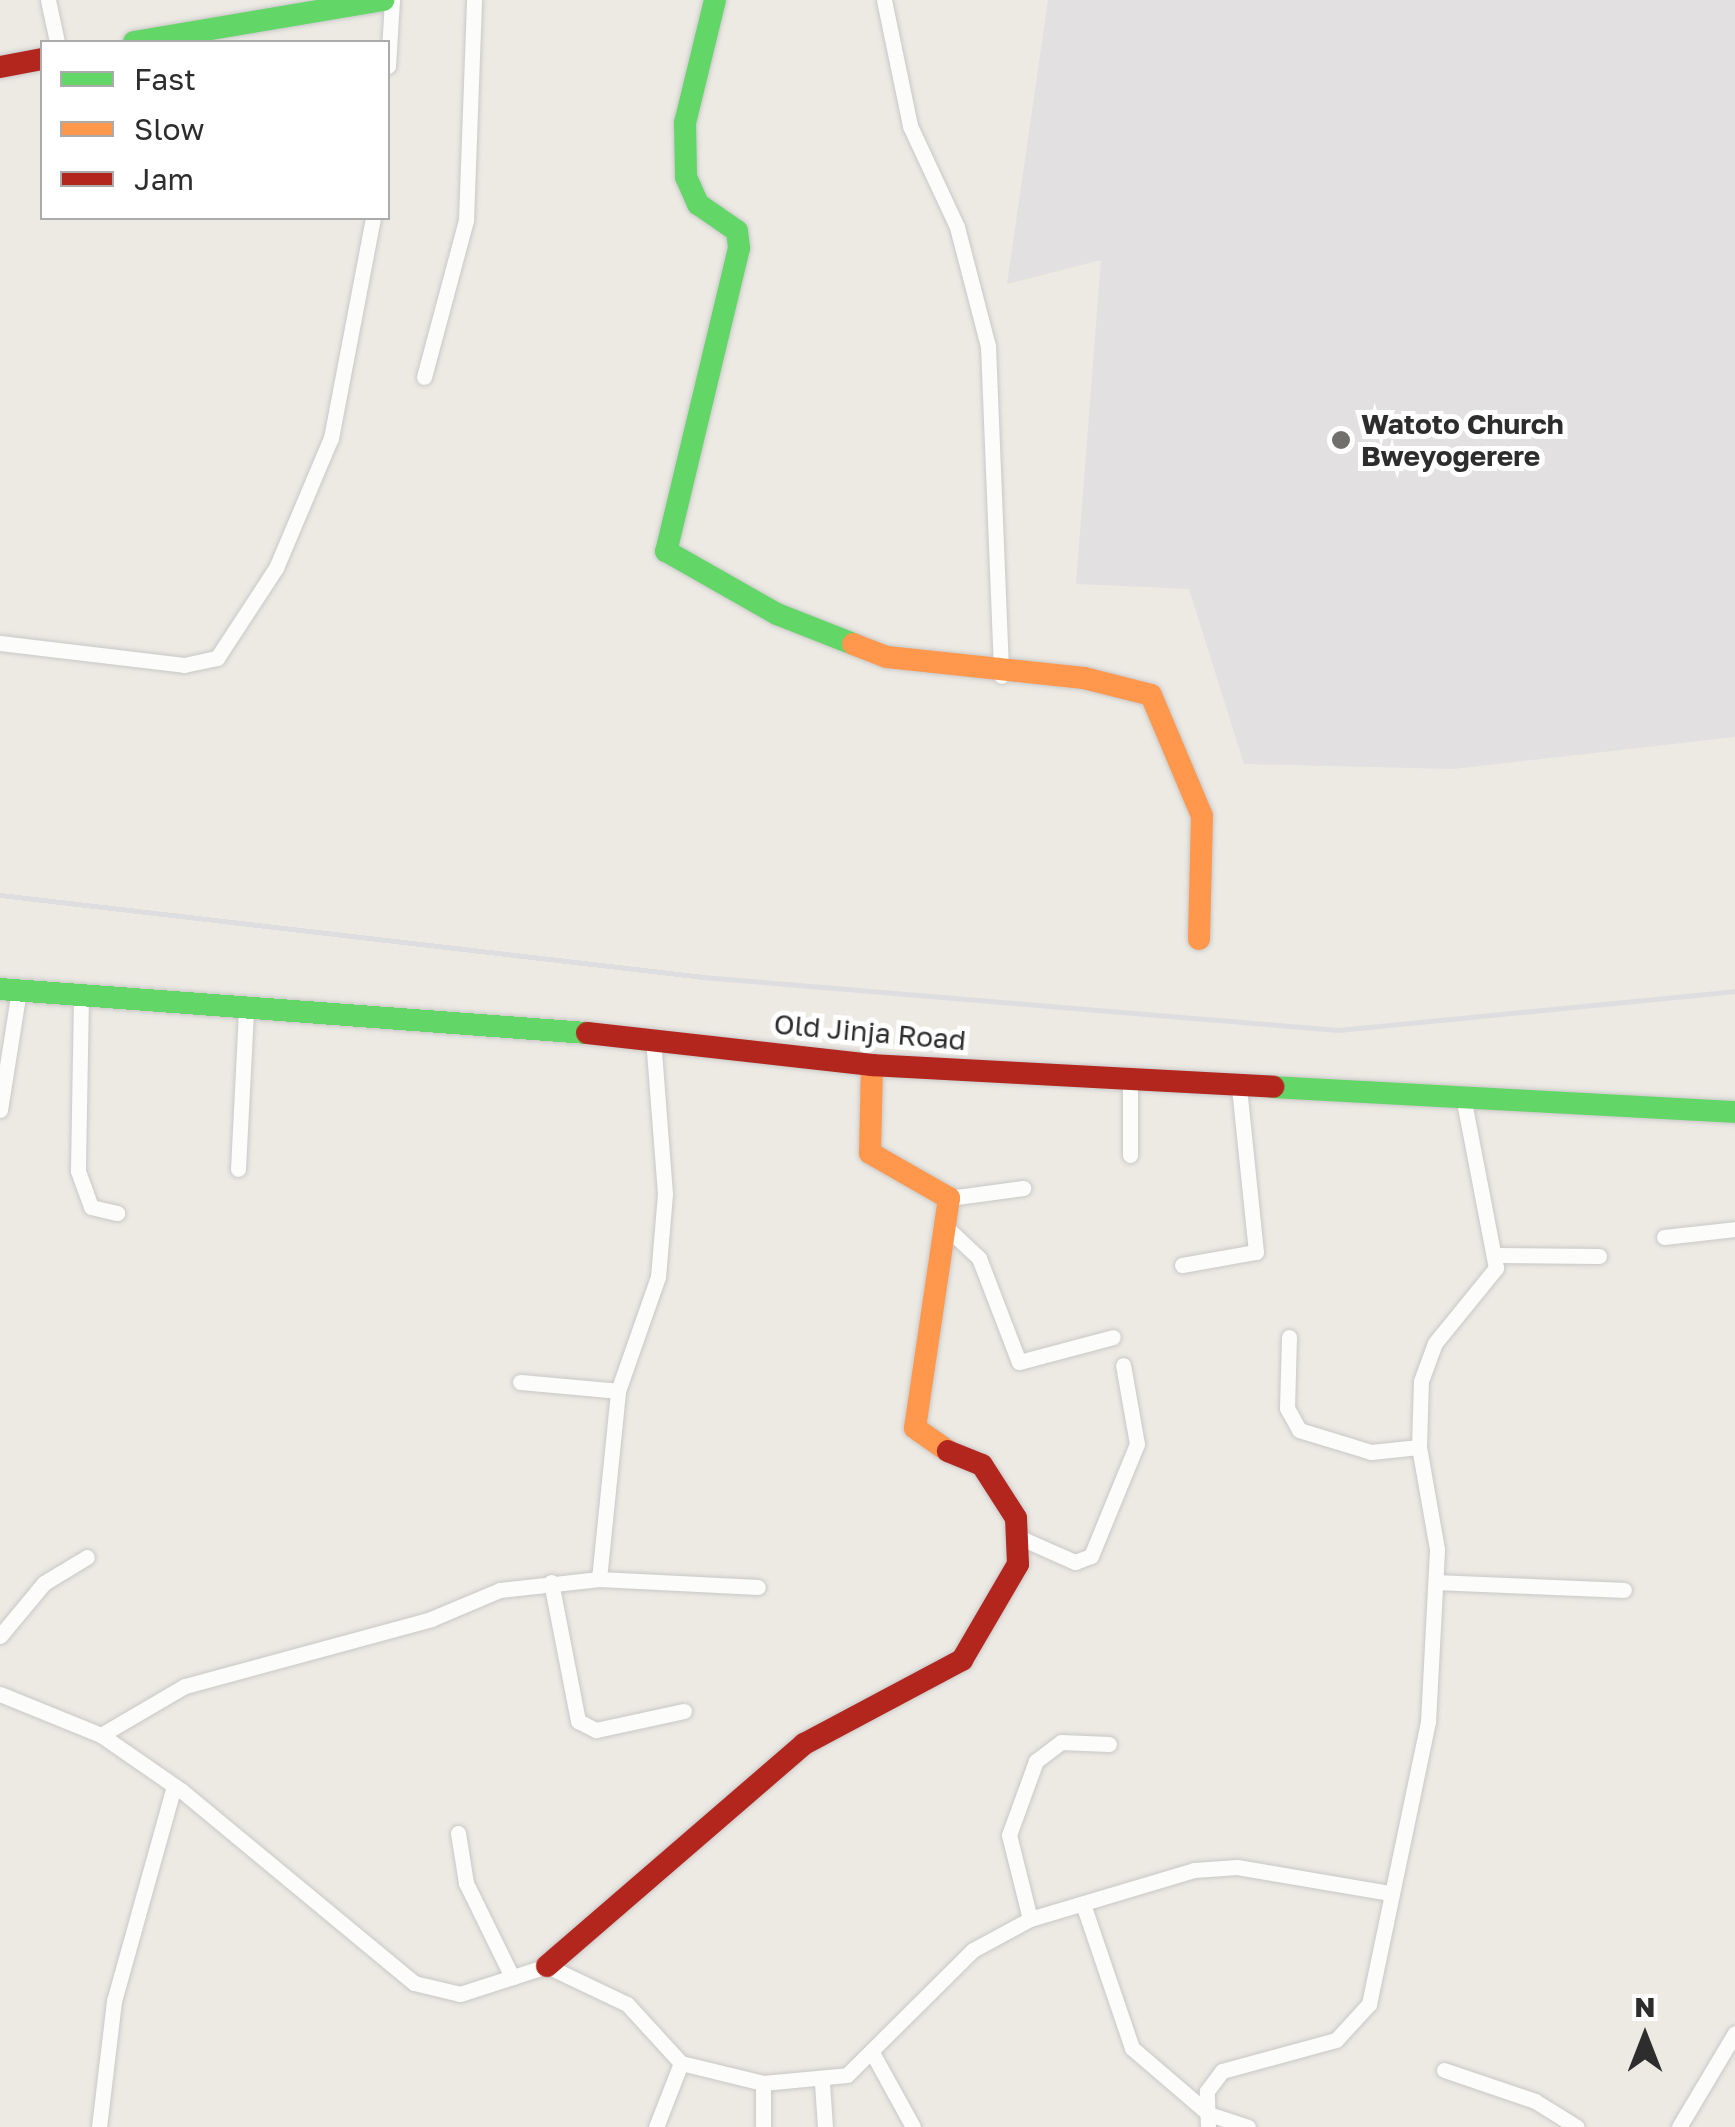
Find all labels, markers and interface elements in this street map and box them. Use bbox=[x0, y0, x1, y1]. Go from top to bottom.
legend bbox=[40, 40, 390, 220]
text: Fast bbox=[134, 61, 196, 97]
text: Slow bbox=[134, 111, 205, 147]
text: Jam bbox=[134, 161, 194, 197]
place label: Watoto Church Bweyogerere bbox=[1361, 407, 1564, 473]
marker: Watoto Church Bweyogerere bbox=[1330, 429, 1352, 451]
street label: Old Jinja Road bbox=[772, 1007, 968, 1057]
north arrow bbox=[1595, 1987, 1695, 2087]
text: N bbox=[1634, 1990, 1656, 2023]

